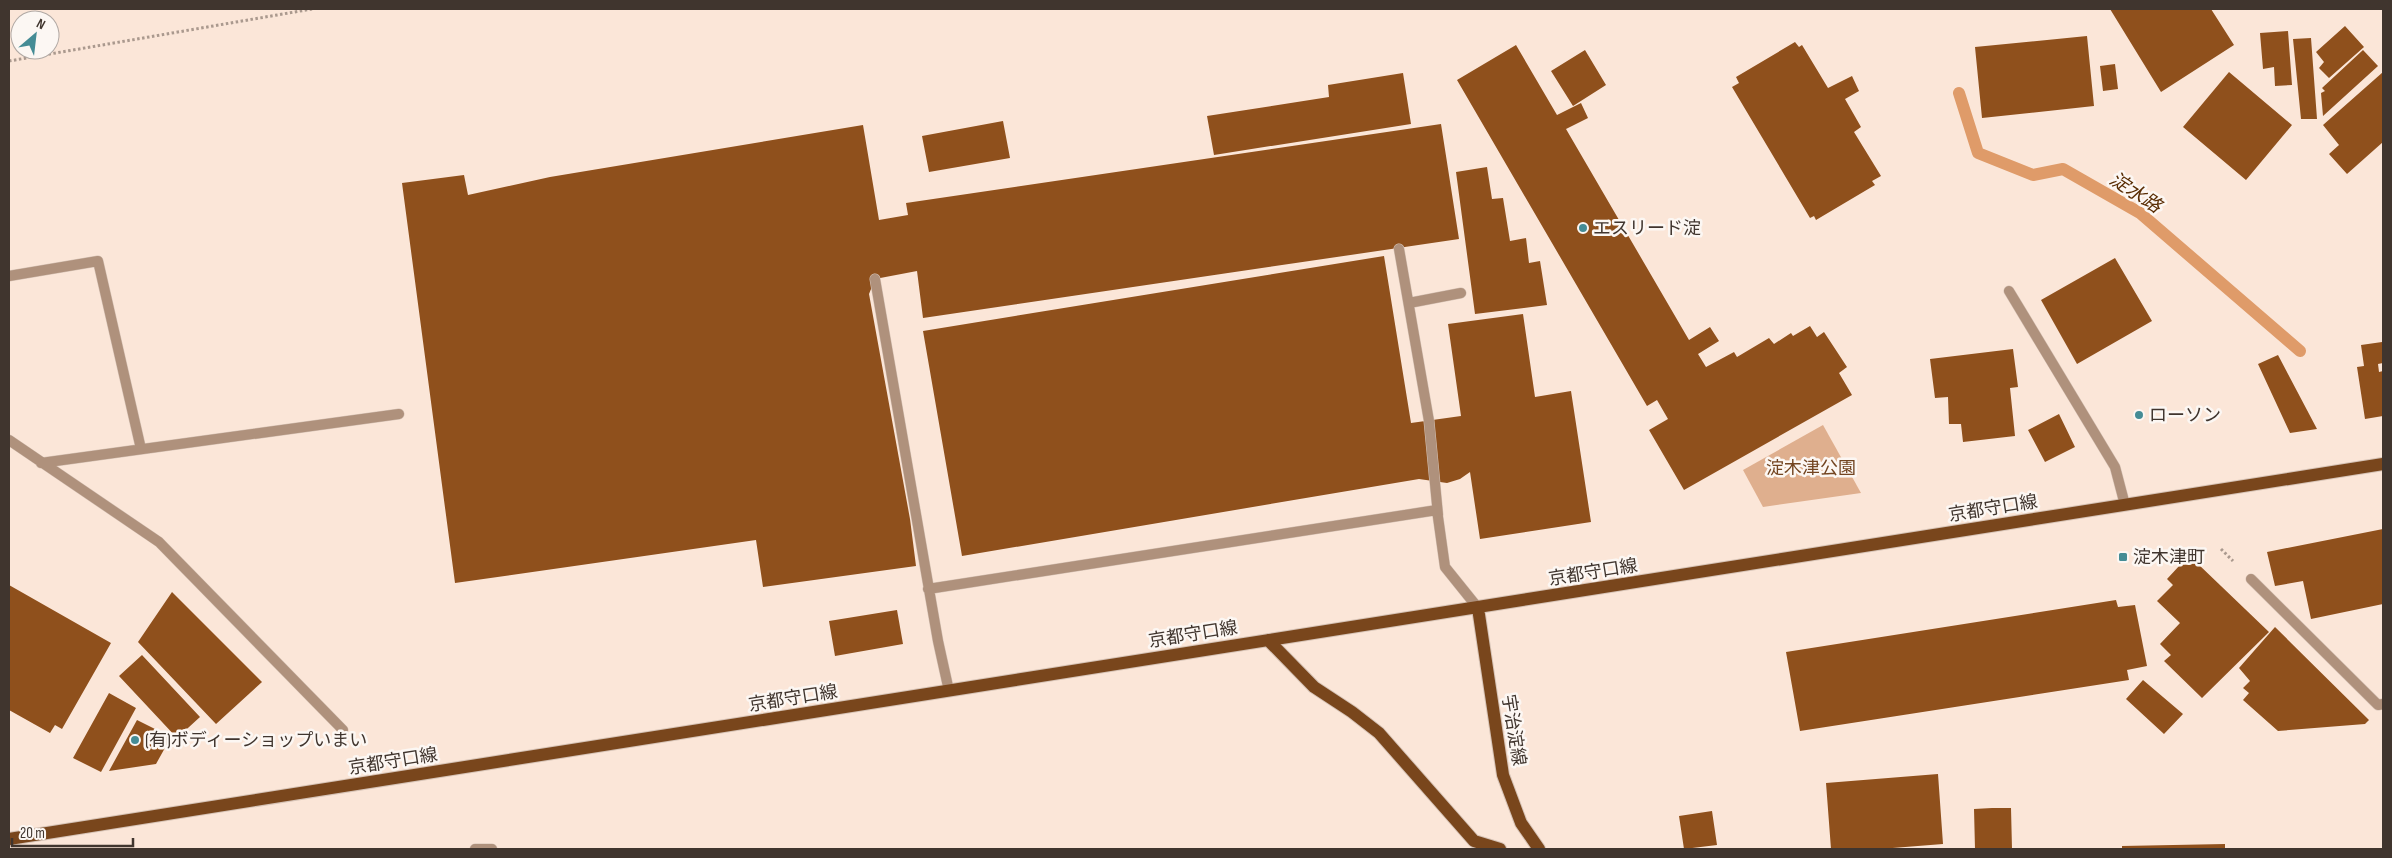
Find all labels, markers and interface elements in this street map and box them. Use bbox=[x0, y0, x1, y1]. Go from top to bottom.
north arrow bbox=[10, 10, 60, 60]
text: N bbox=[34, 15, 48, 33]
water label: 淀水路 bbox=[2105, 168, 2167, 220]
place label: エスリード淀 bbox=[1593, 218, 1701, 239]
marker: エスリード淀 bbox=[1577, 222, 1589, 234]
place label: ローソン bbox=[2149, 405, 2221, 426]
marker: ローソン bbox=[2133, 409, 2145, 421]
park label: 淀木津公園 bbox=[1766, 458, 1856, 479]
street label: 京都守口線 bbox=[1947, 491, 2039, 526]
place label: 淀木津町 bbox=[2133, 547, 2205, 568]
marker: 淀木津町 bbox=[2117, 551, 2129, 563]
street label: 京都守口線 bbox=[1547, 555, 1639, 590]
street label: 京都守口線 bbox=[1147, 617, 1239, 652]
street label: 京都守口線 bbox=[747, 681, 839, 716]
street label: 宇治淀線 bbox=[1498, 693, 1530, 767]
place label: (有)ボディーショップいまい bbox=[145, 730, 367, 751]
marker: (有)ボディーショップいまい bbox=[129, 734, 141, 746]
street label: 京都守口線 bbox=[347, 744, 439, 779]
scale bar bbox=[12, 816, 134, 848]
text: 20 m bbox=[20, 824, 45, 843]

